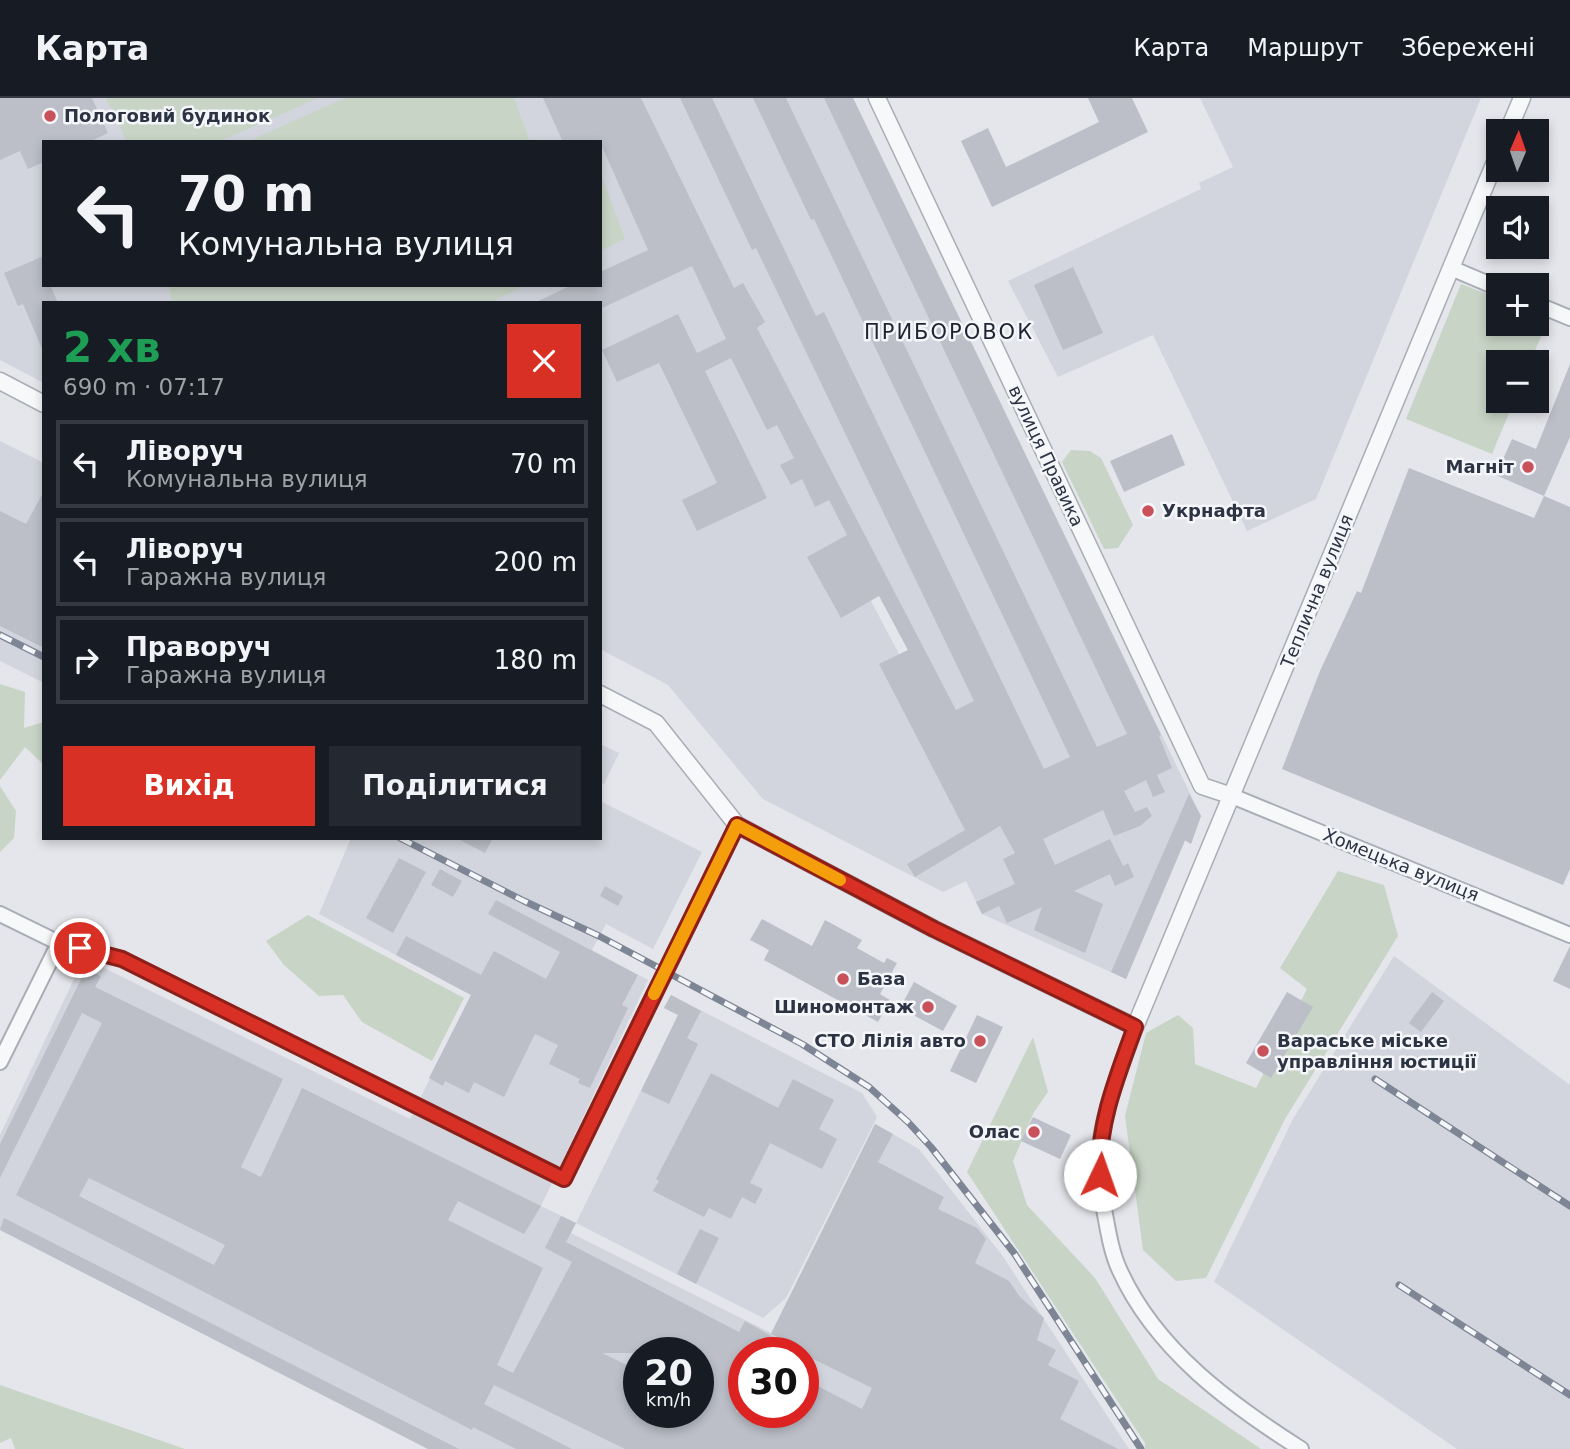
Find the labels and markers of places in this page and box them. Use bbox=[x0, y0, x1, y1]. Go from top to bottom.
place label: Пологовий будинок bbox=[64, 105, 270, 126]
marker: Пологовий будинок bbox=[42, 108, 58, 124]
place label: Магніт bbox=[1445, 456, 1515, 477]
marker: Магніт bbox=[1520, 459, 1536, 475]
place label: Укрнафта bbox=[1162, 500, 1266, 521]
marker: Укрнафта bbox=[1140, 503, 1156, 519]
pin bbox=[50, 918, 110, 978]
place label: База bbox=[857, 968, 905, 989]
marker: База bbox=[835, 971, 851, 987]
place label: Шиномонтаж bbox=[774, 996, 914, 1017]
marker: Шиномонтаж bbox=[920, 999, 936, 1015]
place label: СТО Лілія авто bbox=[814, 1030, 966, 1051]
place label: Вараське міське управління юстиції bbox=[1277, 1030, 1477, 1072]
marker: СТО Лілія авто bbox=[972, 1033, 988, 1049]
marker: Вараське міське управління юстиції bbox=[1255, 1043, 1271, 1059]
place label: Олас bbox=[969, 1121, 1020, 1142]
marker: Олас bbox=[1026, 1124, 1042, 1140]

